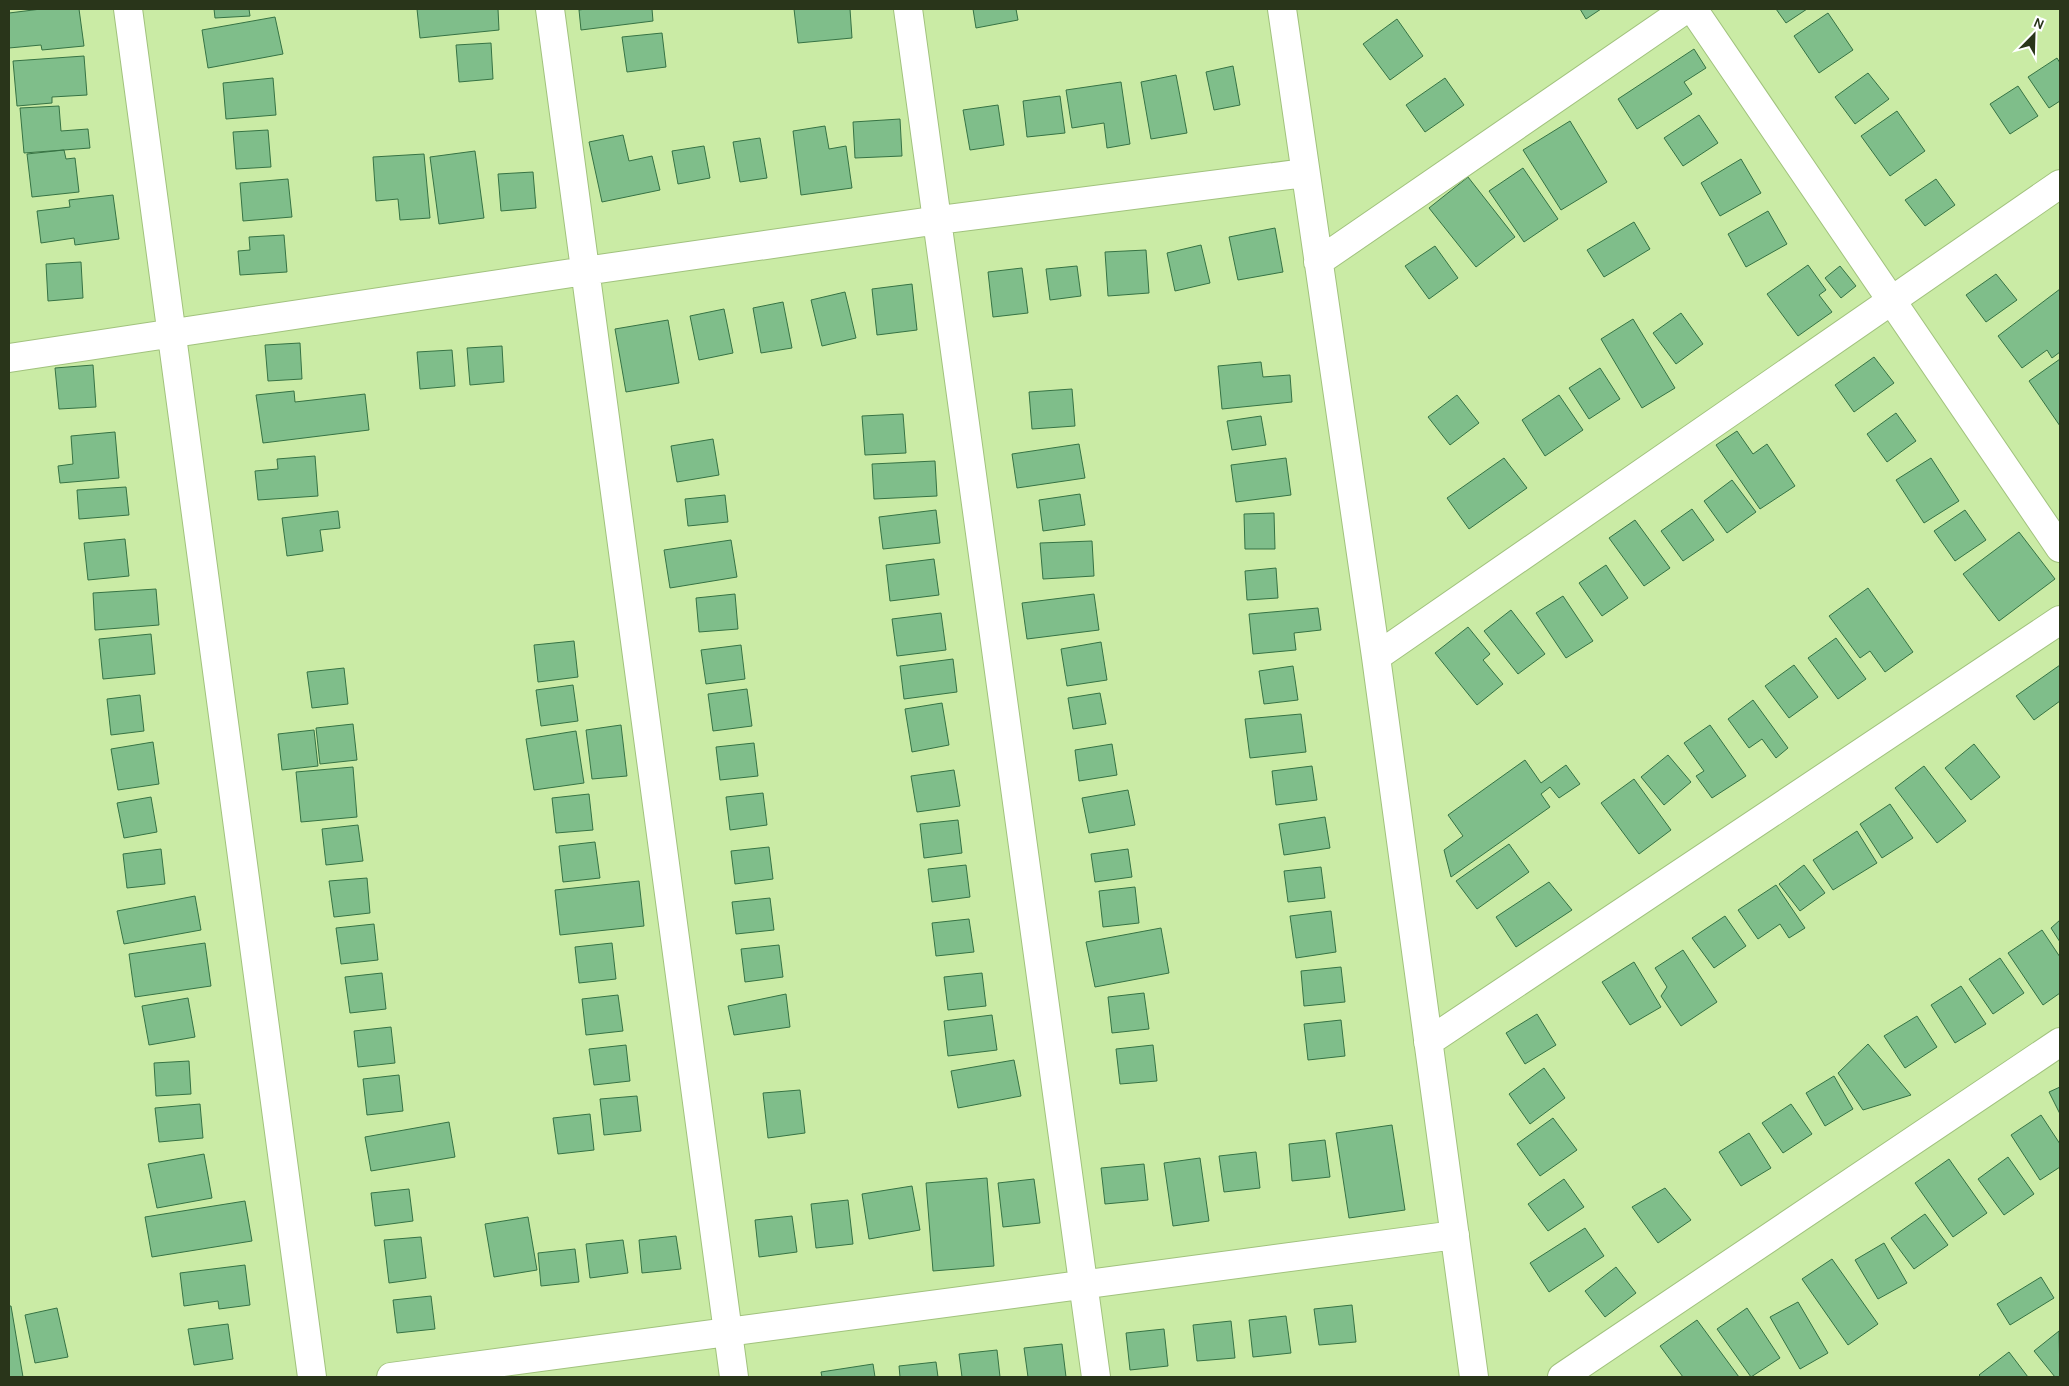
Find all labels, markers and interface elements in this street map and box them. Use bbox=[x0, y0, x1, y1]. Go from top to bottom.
north arrow bbox=[2009, 10, 2059, 60]
text: N bbox=[2031, 14, 2047, 33]

